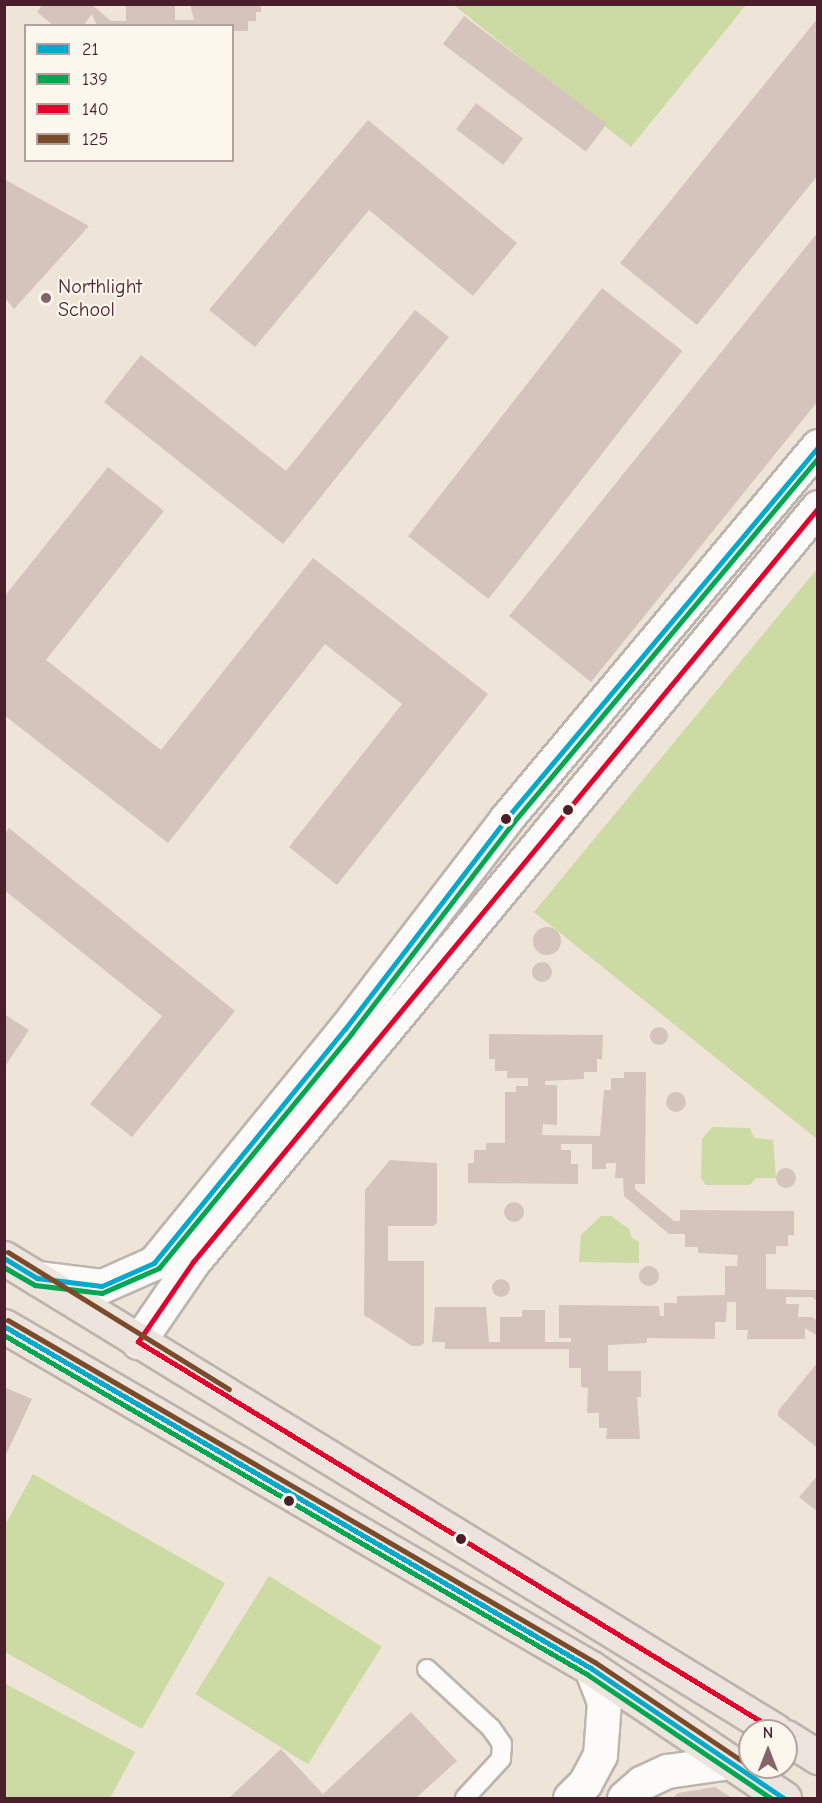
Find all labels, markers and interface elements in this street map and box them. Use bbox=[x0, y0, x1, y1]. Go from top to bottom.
legend bbox=[24, 24, 234, 162]
text: 21 bbox=[82, 39, 99, 60]
text: 139 bbox=[82, 69, 108, 90]
text: 140 bbox=[82, 99, 109, 120]
text: 125 bbox=[82, 129, 108, 150]
place label: Northlight School bbox=[58, 274, 142, 321]
marker: Northlight School bbox=[39, 291, 53, 305]
unlabelled marker bbox=[562, 804, 574, 816]
unlabelled marker bbox=[500, 813, 512, 825]
unlabelled marker bbox=[283, 1495, 295, 1507]
unlabelled marker bbox=[455, 1533, 467, 1545]
north arrow bbox=[738, 1719, 798, 1779]
text: N bbox=[763, 1724, 773, 1742]

